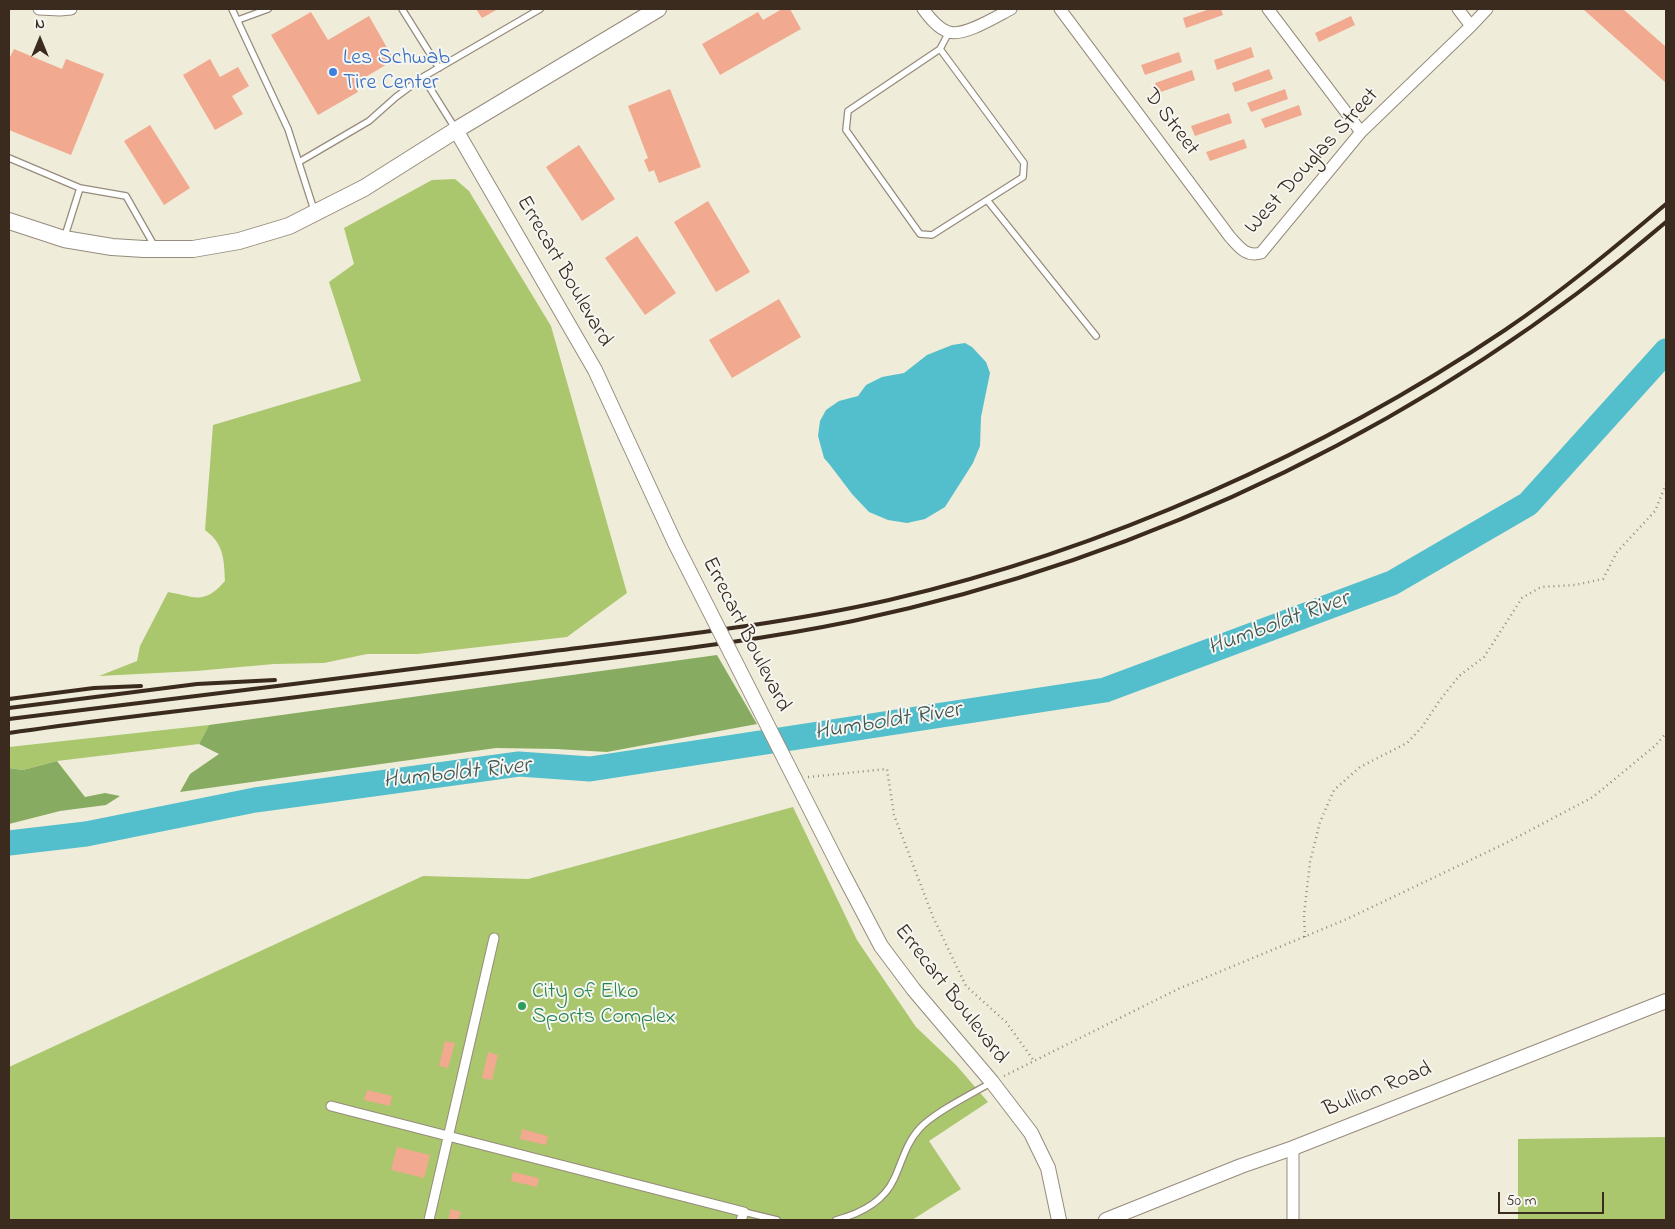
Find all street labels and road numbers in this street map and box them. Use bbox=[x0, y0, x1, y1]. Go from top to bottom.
street label: West Douglas Street bbox=[1240, 83, 1386, 241]
street label: D Street bbox=[1136, 84, 1204, 162]
street label: Errecart Boulevard bbox=[509, 192, 617, 352]
street label: Errecart Boulevard bbox=[695, 553, 795, 717]
street label: Errecart Boulevard bbox=[887, 920, 1013, 1070]
street label: Bullion Road bbox=[1320, 1057, 1436, 1125]

